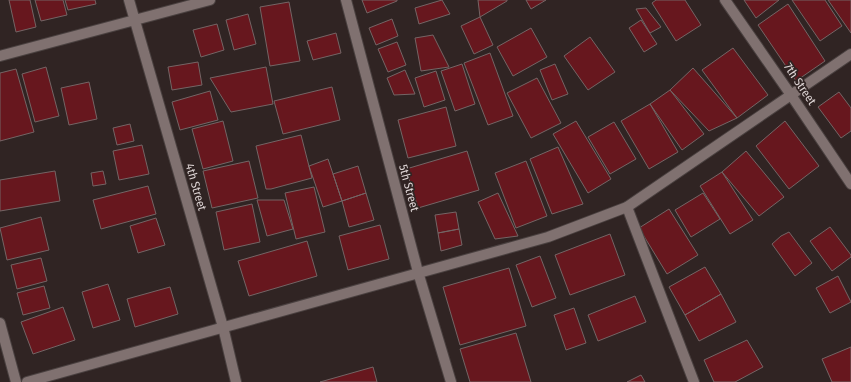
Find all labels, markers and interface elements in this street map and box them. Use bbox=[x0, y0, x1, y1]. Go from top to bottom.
street label: 7th Street bbox=[781, 60, 819, 108]
street label: 4th Street bbox=[183, 162, 209, 212]
street label: 5th Street bbox=[396, 163, 422, 213]

